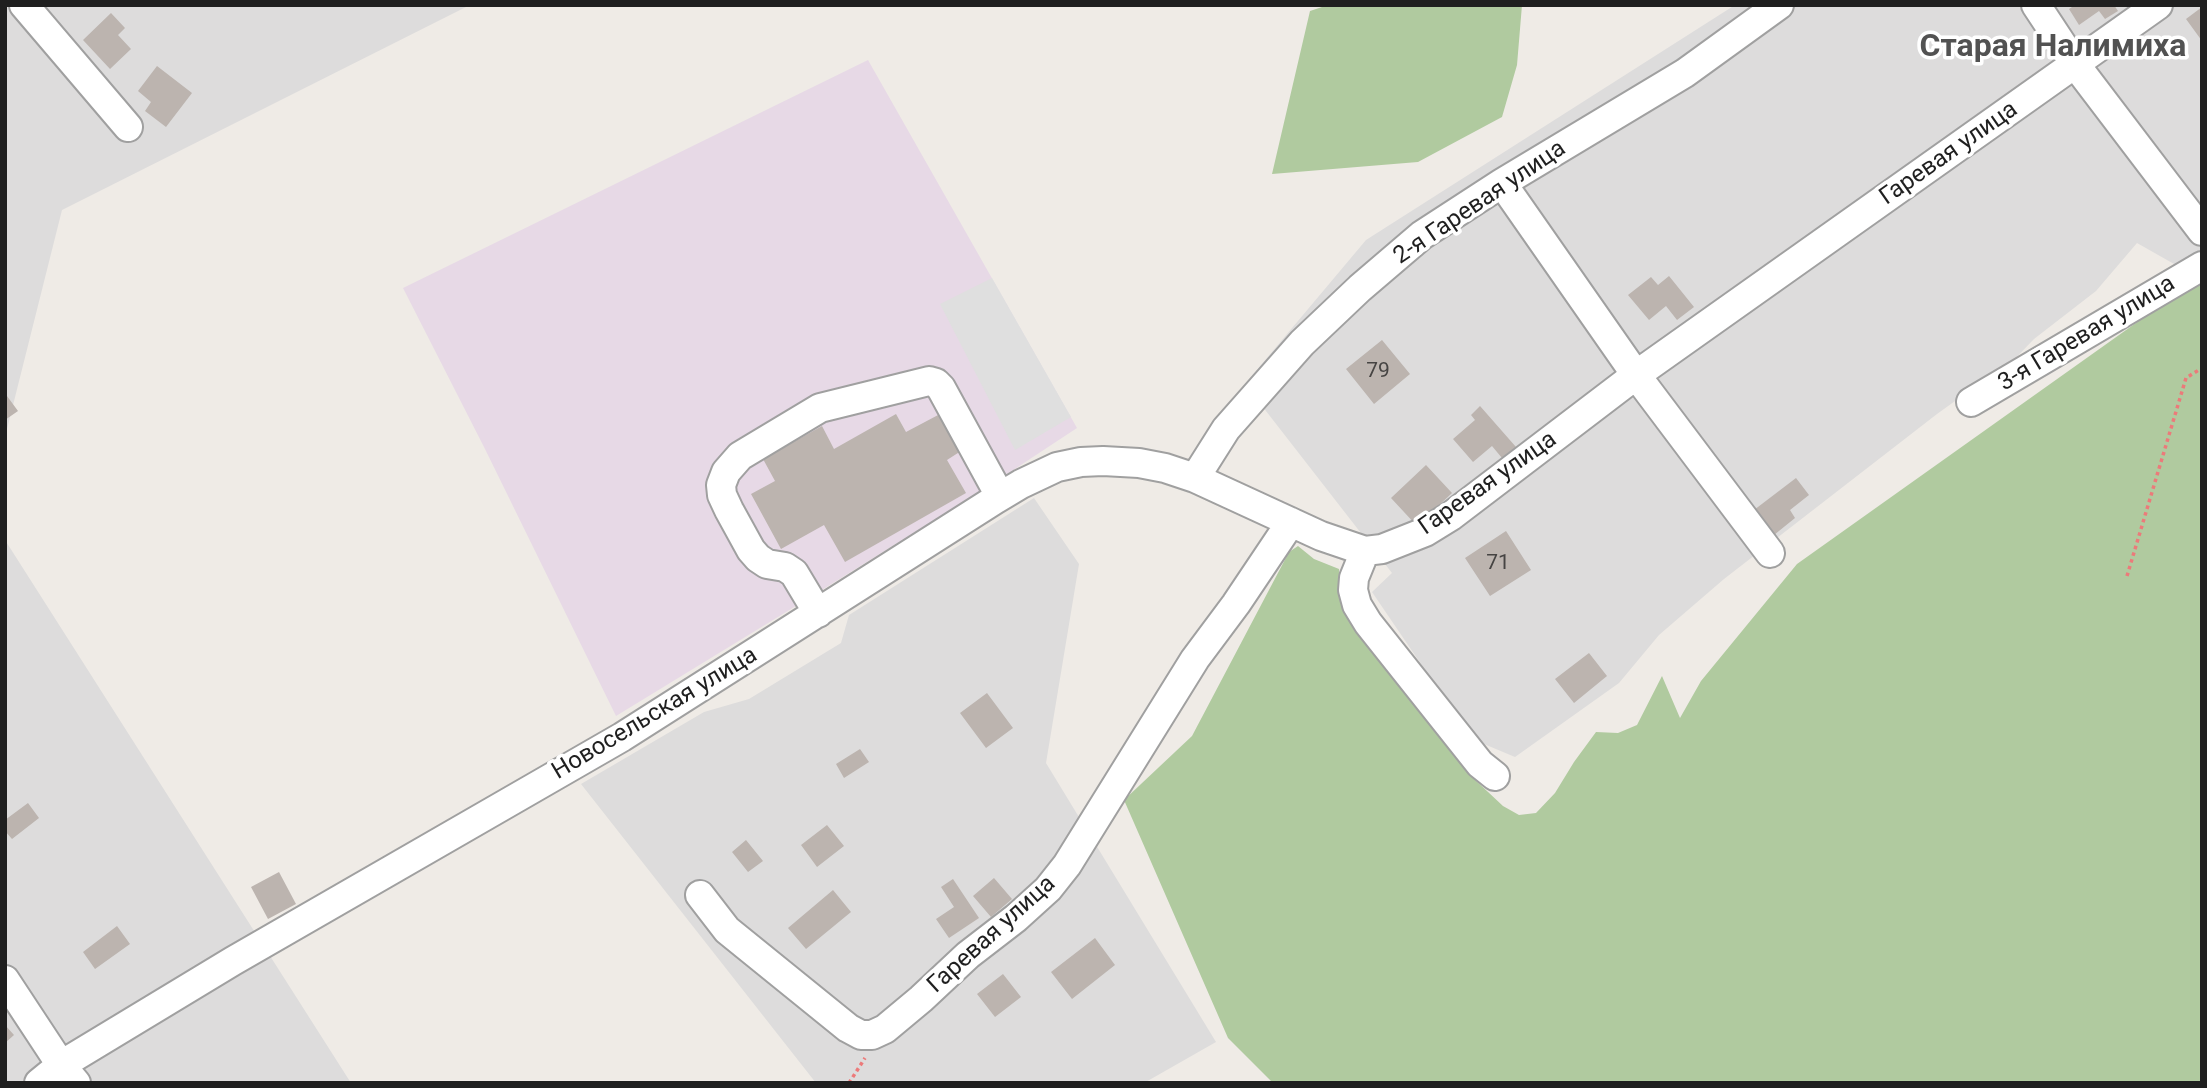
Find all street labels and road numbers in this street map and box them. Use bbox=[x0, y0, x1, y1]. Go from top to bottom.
street label: Гаревая улица bbox=[1874, 96, 2024, 212]
street label: 2-я Гаревая улица bbox=[1389, 135, 1571, 271]
street label: 3-я Гаревая улица bbox=[1993, 270, 2181, 398]
street label: Гаревая улица bbox=[1413, 426, 1563, 542]
street label: Новосельская улица bbox=[547, 641, 763, 787]
street label: Гаревая улица bbox=[922, 870, 1062, 1000]

